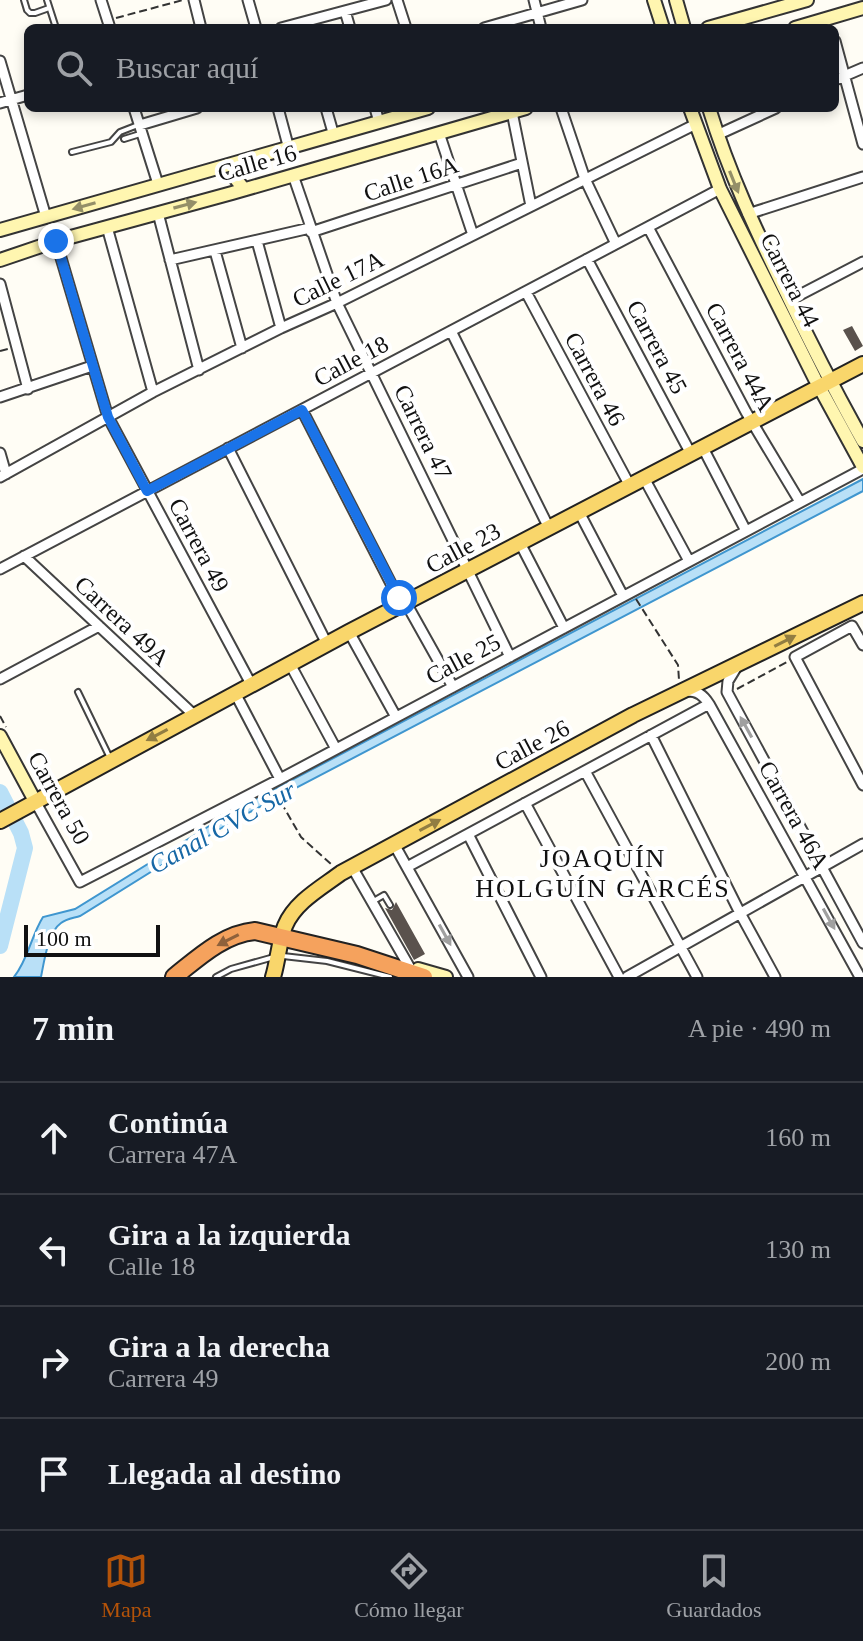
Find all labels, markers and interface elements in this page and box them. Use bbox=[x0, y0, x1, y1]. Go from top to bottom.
search box bbox=[24, 24, 839, 112]
icon: search bbox=[52, 46, 96, 90]
text: Buscar aquí bbox=[116, 51, 258, 84]
street label: Calle 16 bbox=[215, 139, 299, 187]
street label: Calle 16A bbox=[360, 151, 462, 207]
one-way arrow bbox=[728, 170, 741, 194]
one-way arrow bbox=[173, 199, 198, 211]
one-way arrow bbox=[71, 200, 95, 213]
route end bbox=[38, 223, 74, 259]
street label: Carrera 44 bbox=[755, 229, 825, 331]
street label: Calle 17A bbox=[288, 246, 388, 312]
street label: Carrera 45 bbox=[622, 296, 692, 398]
street label: Carrera 44A bbox=[701, 298, 780, 416]
street label: Carrera 46 bbox=[560, 328, 630, 430]
street label: Calle 18 bbox=[309, 331, 393, 391]
street label: Carrera 47 bbox=[389, 380, 457, 484]
street label: Carrera 49 bbox=[164, 494, 234, 596]
street label: Calle 23 bbox=[421, 518, 505, 578]
street label: Carrera 49A bbox=[70, 571, 175, 672]
route start bbox=[381, 580, 417, 616]
street label: Calle 25 bbox=[421, 629, 505, 689]
one-way arrow bbox=[773, 634, 796, 648]
street label: Calle 26 bbox=[490, 715, 574, 775]
one-way arrow bbox=[739, 716, 753, 738]
one-way arrow bbox=[146, 728, 168, 742]
street label: Carrera 50 bbox=[23, 747, 95, 849]
street label: Carrera 46A bbox=[754, 757, 835, 874]
water label: Canal CVC Sur bbox=[144, 775, 301, 880]
one-way arrow bbox=[418, 818, 441, 832]
district label: JOAQUÍN HOLGUÍN GARCÉS bbox=[475, 844, 731, 903]
one-way arrow bbox=[822, 907, 835, 930]
scale bar bbox=[24, 921, 160, 957]
one-way arrow bbox=[437, 924, 451, 946]
text: 100 m bbox=[36, 926, 92, 951]
one-way arrow bbox=[216, 933, 239, 946]
text: 7 min bbox=[32, 1010, 114, 1047]
text: A pie · 490 m bbox=[688, 1014, 831, 1043]
text: Continúa bbox=[108, 1106, 228, 1139]
icon: ahead bbox=[32, 1116, 76, 1160]
text: 160 m bbox=[765, 1123, 831, 1152]
text: Carrera 47A bbox=[108, 1140, 237, 1169]
text: Gira a la izquierda bbox=[108, 1218, 351, 1251]
icon: left bbox=[32, 1228, 76, 1272]
text: 130 m bbox=[765, 1235, 831, 1264]
text: Calle 18 bbox=[108, 1252, 195, 1281]
text: Gira a la derecha bbox=[108, 1330, 330, 1363]
icon: right bbox=[32, 1340, 76, 1384]
text: 200 m bbox=[765, 1347, 831, 1376]
text: Carrera 49 bbox=[108, 1364, 218, 1393]
icon: arrive bbox=[32, 1452, 76, 1496]
text: Llegada al destino bbox=[108, 1457, 341, 1490]
tab: Mapa bbox=[101, 1549, 151, 1623]
tab: Cómo llegar bbox=[354, 1549, 464, 1623]
tab: Guardados bbox=[666, 1549, 762, 1623]

